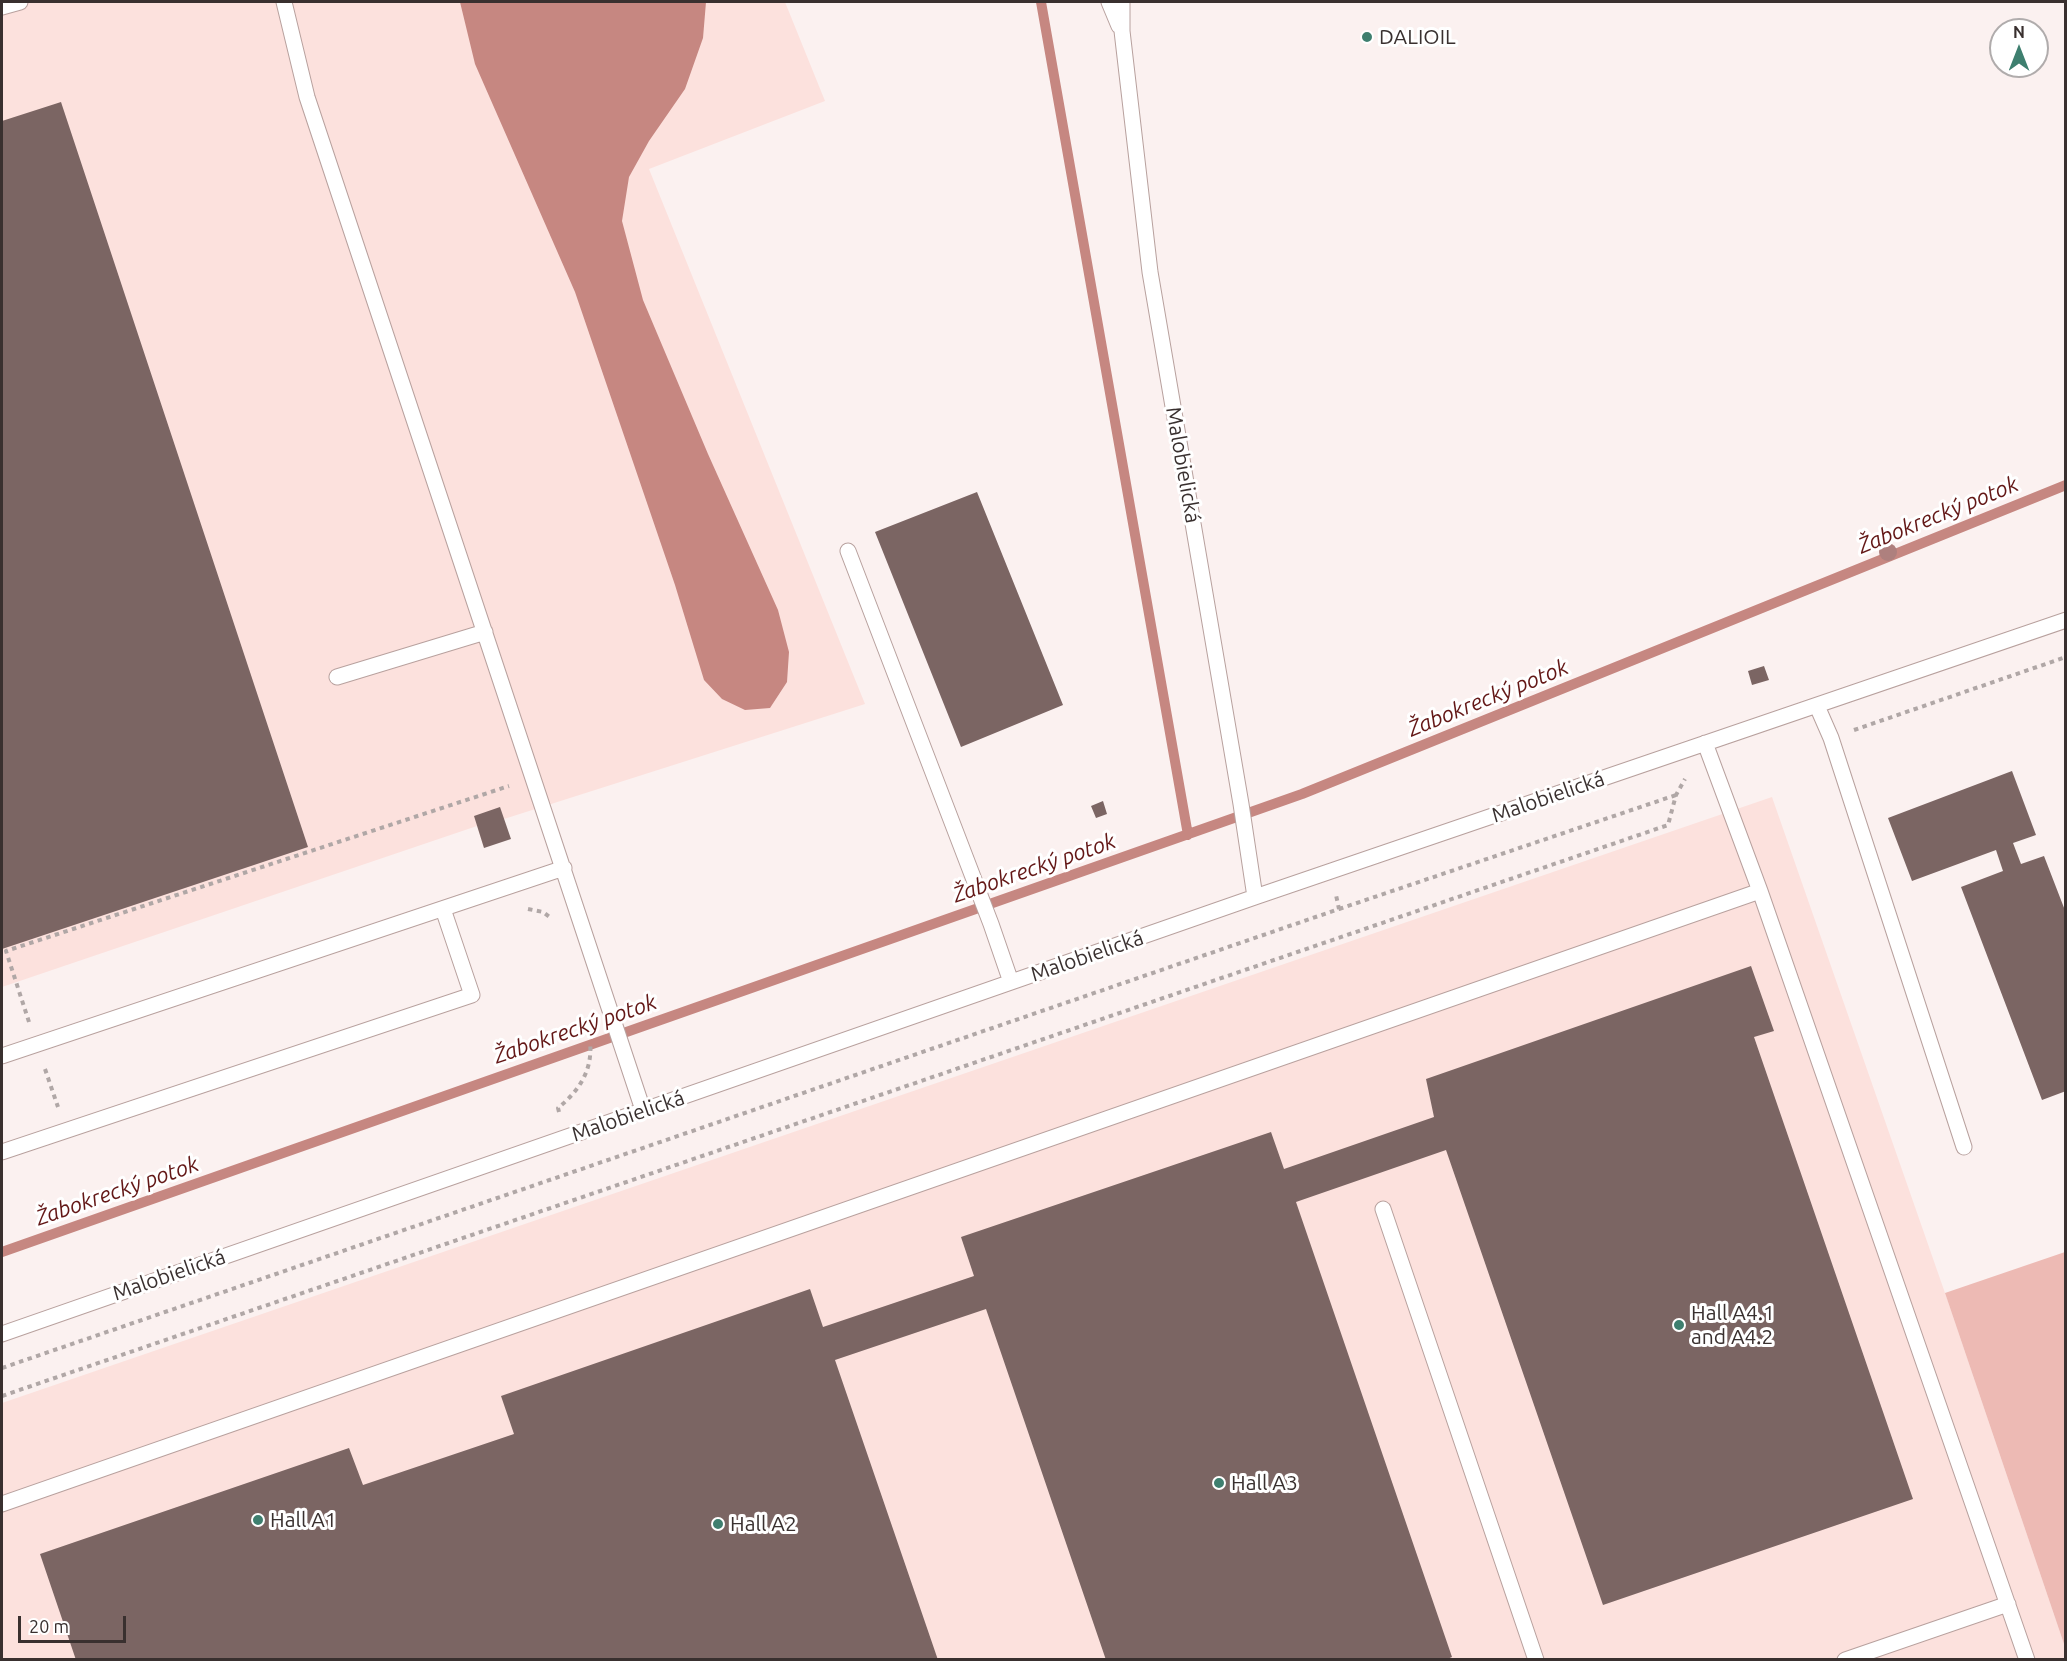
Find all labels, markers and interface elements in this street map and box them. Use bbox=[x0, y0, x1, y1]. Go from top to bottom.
north arrow bbox=[1989, 18, 2049, 78]
text: N bbox=[2013, 23, 2025, 41]
place label: DALIOIL bbox=[1379, 24, 1456, 50]
marker: DALIOIL bbox=[1360, 30, 1374, 44]
street label: Malobielická bbox=[1160, 405, 1206, 525]
water label: Žabokrecký potok bbox=[1854, 471, 2022, 559]
water label: Žabokrecký potok bbox=[1404, 654, 1572, 742]
street label: Malobielická bbox=[1488, 766, 1608, 828]
water label: Žabokrecký potok bbox=[949, 828, 1119, 908]
street label: Malobielická bbox=[1027, 925, 1147, 987]
water label: Žabokrecký potok bbox=[490, 989, 660, 1069]
street label: Malobielická bbox=[568, 1085, 688, 1147]
water label: Žabokrecký potok bbox=[32, 1151, 202, 1231]
street label: Malobielická bbox=[109, 1244, 229, 1306]
place label: Hall A4.1 and A4.2 bbox=[1691, 1300, 1775, 1350]
marker: Hall A4.1 and A4.2 bbox=[1672, 1318, 1686, 1332]
place label: Hall A3 bbox=[1231, 1470, 1298, 1496]
marker: Hall A3 bbox=[1212, 1476, 1226, 1490]
place label: Hall A1 bbox=[270, 1507, 337, 1533]
place label: Hall A2 bbox=[730, 1511, 797, 1537]
marker: Hall A1 bbox=[251, 1513, 265, 1527]
marker: Hall A2 bbox=[711, 1517, 725, 1531]
scale bar bbox=[21, 1604, 129, 1642]
text: 20 m bbox=[29, 1616, 69, 1636]

